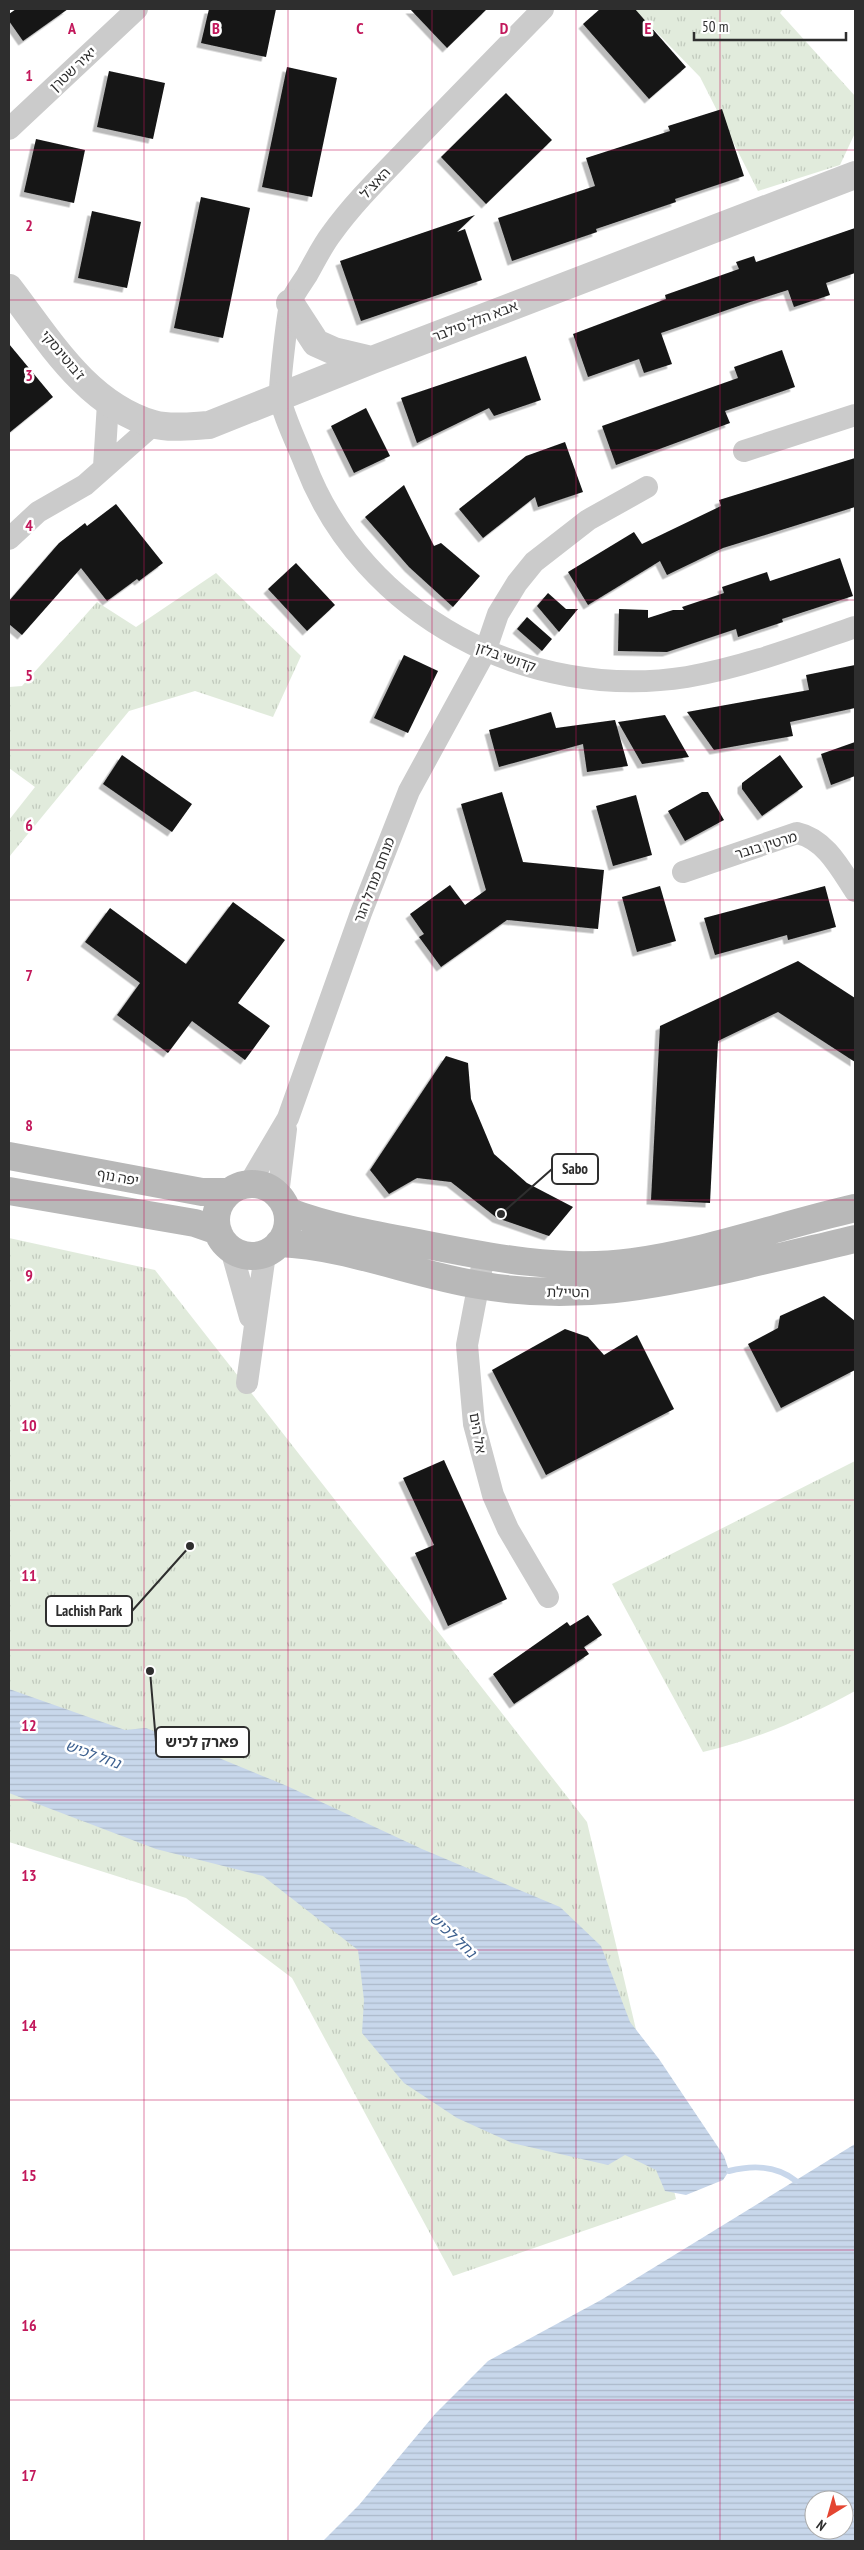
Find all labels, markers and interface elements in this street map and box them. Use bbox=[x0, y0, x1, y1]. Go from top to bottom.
scale bar bbox=[694, 10, 846, 42]
text: 50 m bbox=[702, 17, 728, 36]
text: A bbox=[67, 18, 77, 38]
text: B bbox=[212, 18, 220, 38]
text: C bbox=[356, 18, 364, 38]
text: D bbox=[500, 18, 509, 38]
text: E bbox=[645, 18, 652, 38]
street label: יאיר שטרן bbox=[46, 43, 100, 95]
text: 1 bbox=[25, 65, 33, 85]
street label: האצ"ל bbox=[356, 163, 394, 203]
text: 2 bbox=[25, 215, 33, 235]
street label: אבא הלל סילבר bbox=[430, 296, 520, 346]
street label: ז'בוטינסקי bbox=[37, 326, 89, 384]
text: 3 bbox=[25, 365, 33, 385]
text: 4 bbox=[25, 515, 33, 535]
street label: קדושי בלזן bbox=[474, 638, 539, 676]
text: 5 bbox=[25, 665, 33, 685]
text: 6 bbox=[25, 815, 33, 835]
street label: מרטין בובר bbox=[733, 827, 799, 863]
street label: מנחם מנדל הגר bbox=[349, 835, 399, 925]
text: 7 bbox=[25, 965, 33, 985]
text: 8 bbox=[25, 1115, 33, 1135]
callout: Sabo bbox=[552, 1154, 598, 1184]
text: Sabo bbox=[562, 1159, 588, 1178]
street label: יפה נוף bbox=[96, 1164, 140, 1190]
text: 9 bbox=[25, 1265, 33, 1285]
street label: הטיילת bbox=[546, 1283, 590, 1301]
street label: אל הים bbox=[466, 1411, 490, 1455]
text: 10 bbox=[21, 1415, 37, 1435]
text: 11 bbox=[21, 1565, 37, 1585]
callout: Lachish Park bbox=[46, 1596, 132, 1626]
text: Lachish Park bbox=[56, 1601, 123, 1620]
text: 12 bbox=[21, 1715, 37, 1735]
callout: פארק לכיש bbox=[156, 1727, 249, 1757]
text: פארק לכיש bbox=[165, 1732, 239, 1751]
water label: נחל לכיש bbox=[63, 1735, 124, 1773]
text: 13 bbox=[21, 1865, 37, 1885]
water label: נחל לכיש bbox=[426, 1909, 481, 1962]
text: 14 bbox=[21, 2015, 37, 2035]
text: 15 bbox=[21, 2165, 37, 2185]
text: 16 bbox=[21, 2315, 37, 2335]
text: 17 bbox=[21, 2465, 37, 2485]
north arrow bbox=[804, 2490, 854, 2540]
text: N bbox=[813, 2516, 830, 2535]

